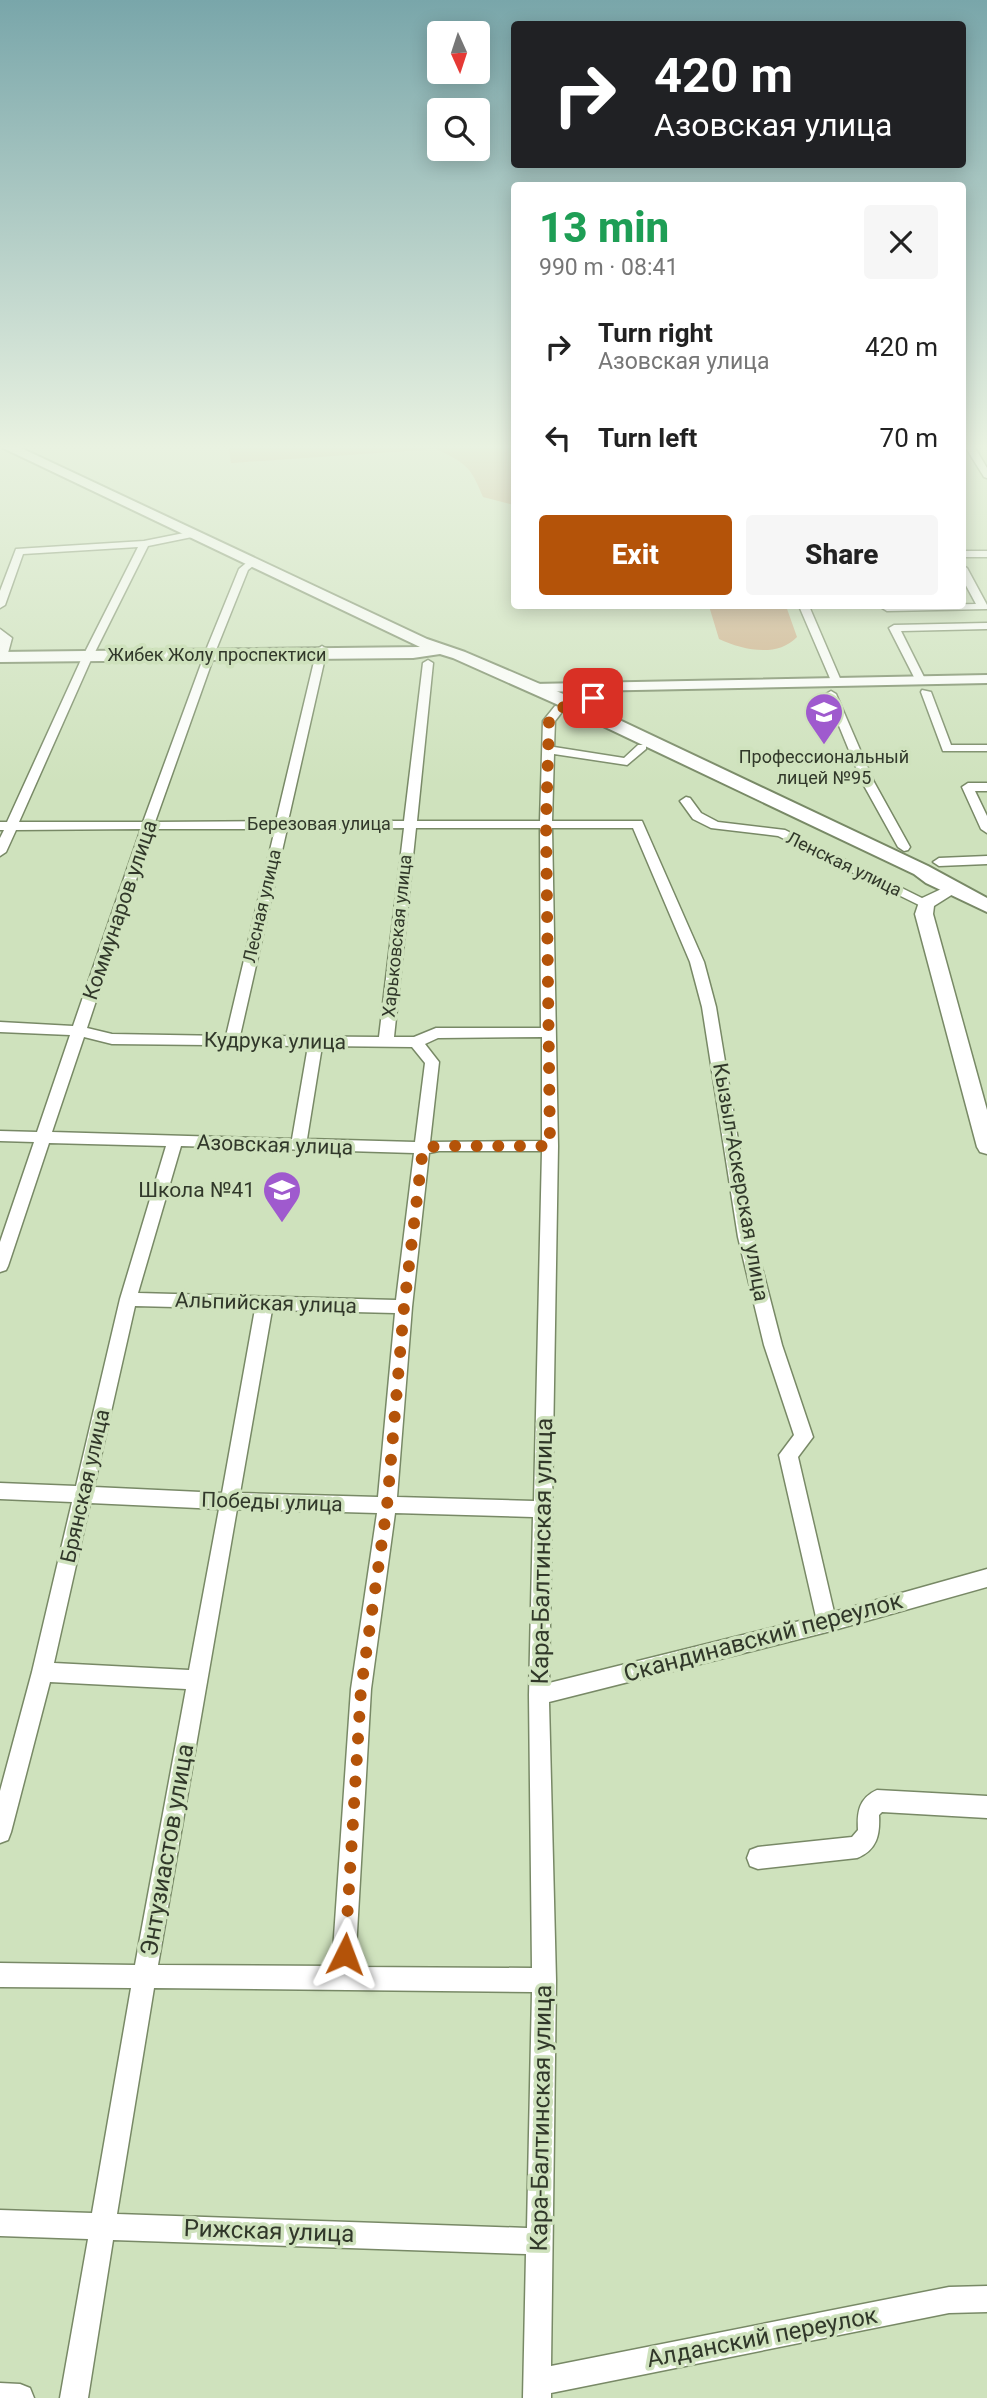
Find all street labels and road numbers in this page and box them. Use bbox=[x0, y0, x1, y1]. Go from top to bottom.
street label: Жибек Жолу проспектиси bbox=[108, 644, 326, 665]
street label: Березовая улица bbox=[247, 813, 391, 834]
street label: Коммунаров улица bbox=[78, 817, 162, 1003]
street label: Ленская улица bbox=[783, 827, 905, 900]
street label: Лесная улица bbox=[238, 847, 285, 965]
street label: Харьковская улица bbox=[378, 853, 416, 1018]
street label: Кудрука улица bbox=[204, 1028, 346, 1054]
street label: Кызыл-Аскерская улица bbox=[708, 1061, 774, 1303]
street label: Азовская улица bbox=[196, 1130, 354, 1160]
street label: Альпийская улица bbox=[175, 1288, 357, 1318]
street label: Брянская улица bbox=[56, 1407, 114, 1565]
street label: Кара-Балтинская улица bbox=[526, 1418, 558, 1684]
street label: Победы улица bbox=[201, 1488, 343, 1516]
street label: Скандинавский переулок bbox=[620, 1586, 906, 1688]
street label: Энтузиастов улица bbox=[135, 1742, 199, 1958]
street label: Кара-Балтинская улица bbox=[525, 1985, 557, 2251]
street label: Рижская улица bbox=[183, 2214, 355, 2248]
street label: Алданский переулок bbox=[644, 2301, 880, 2373]

